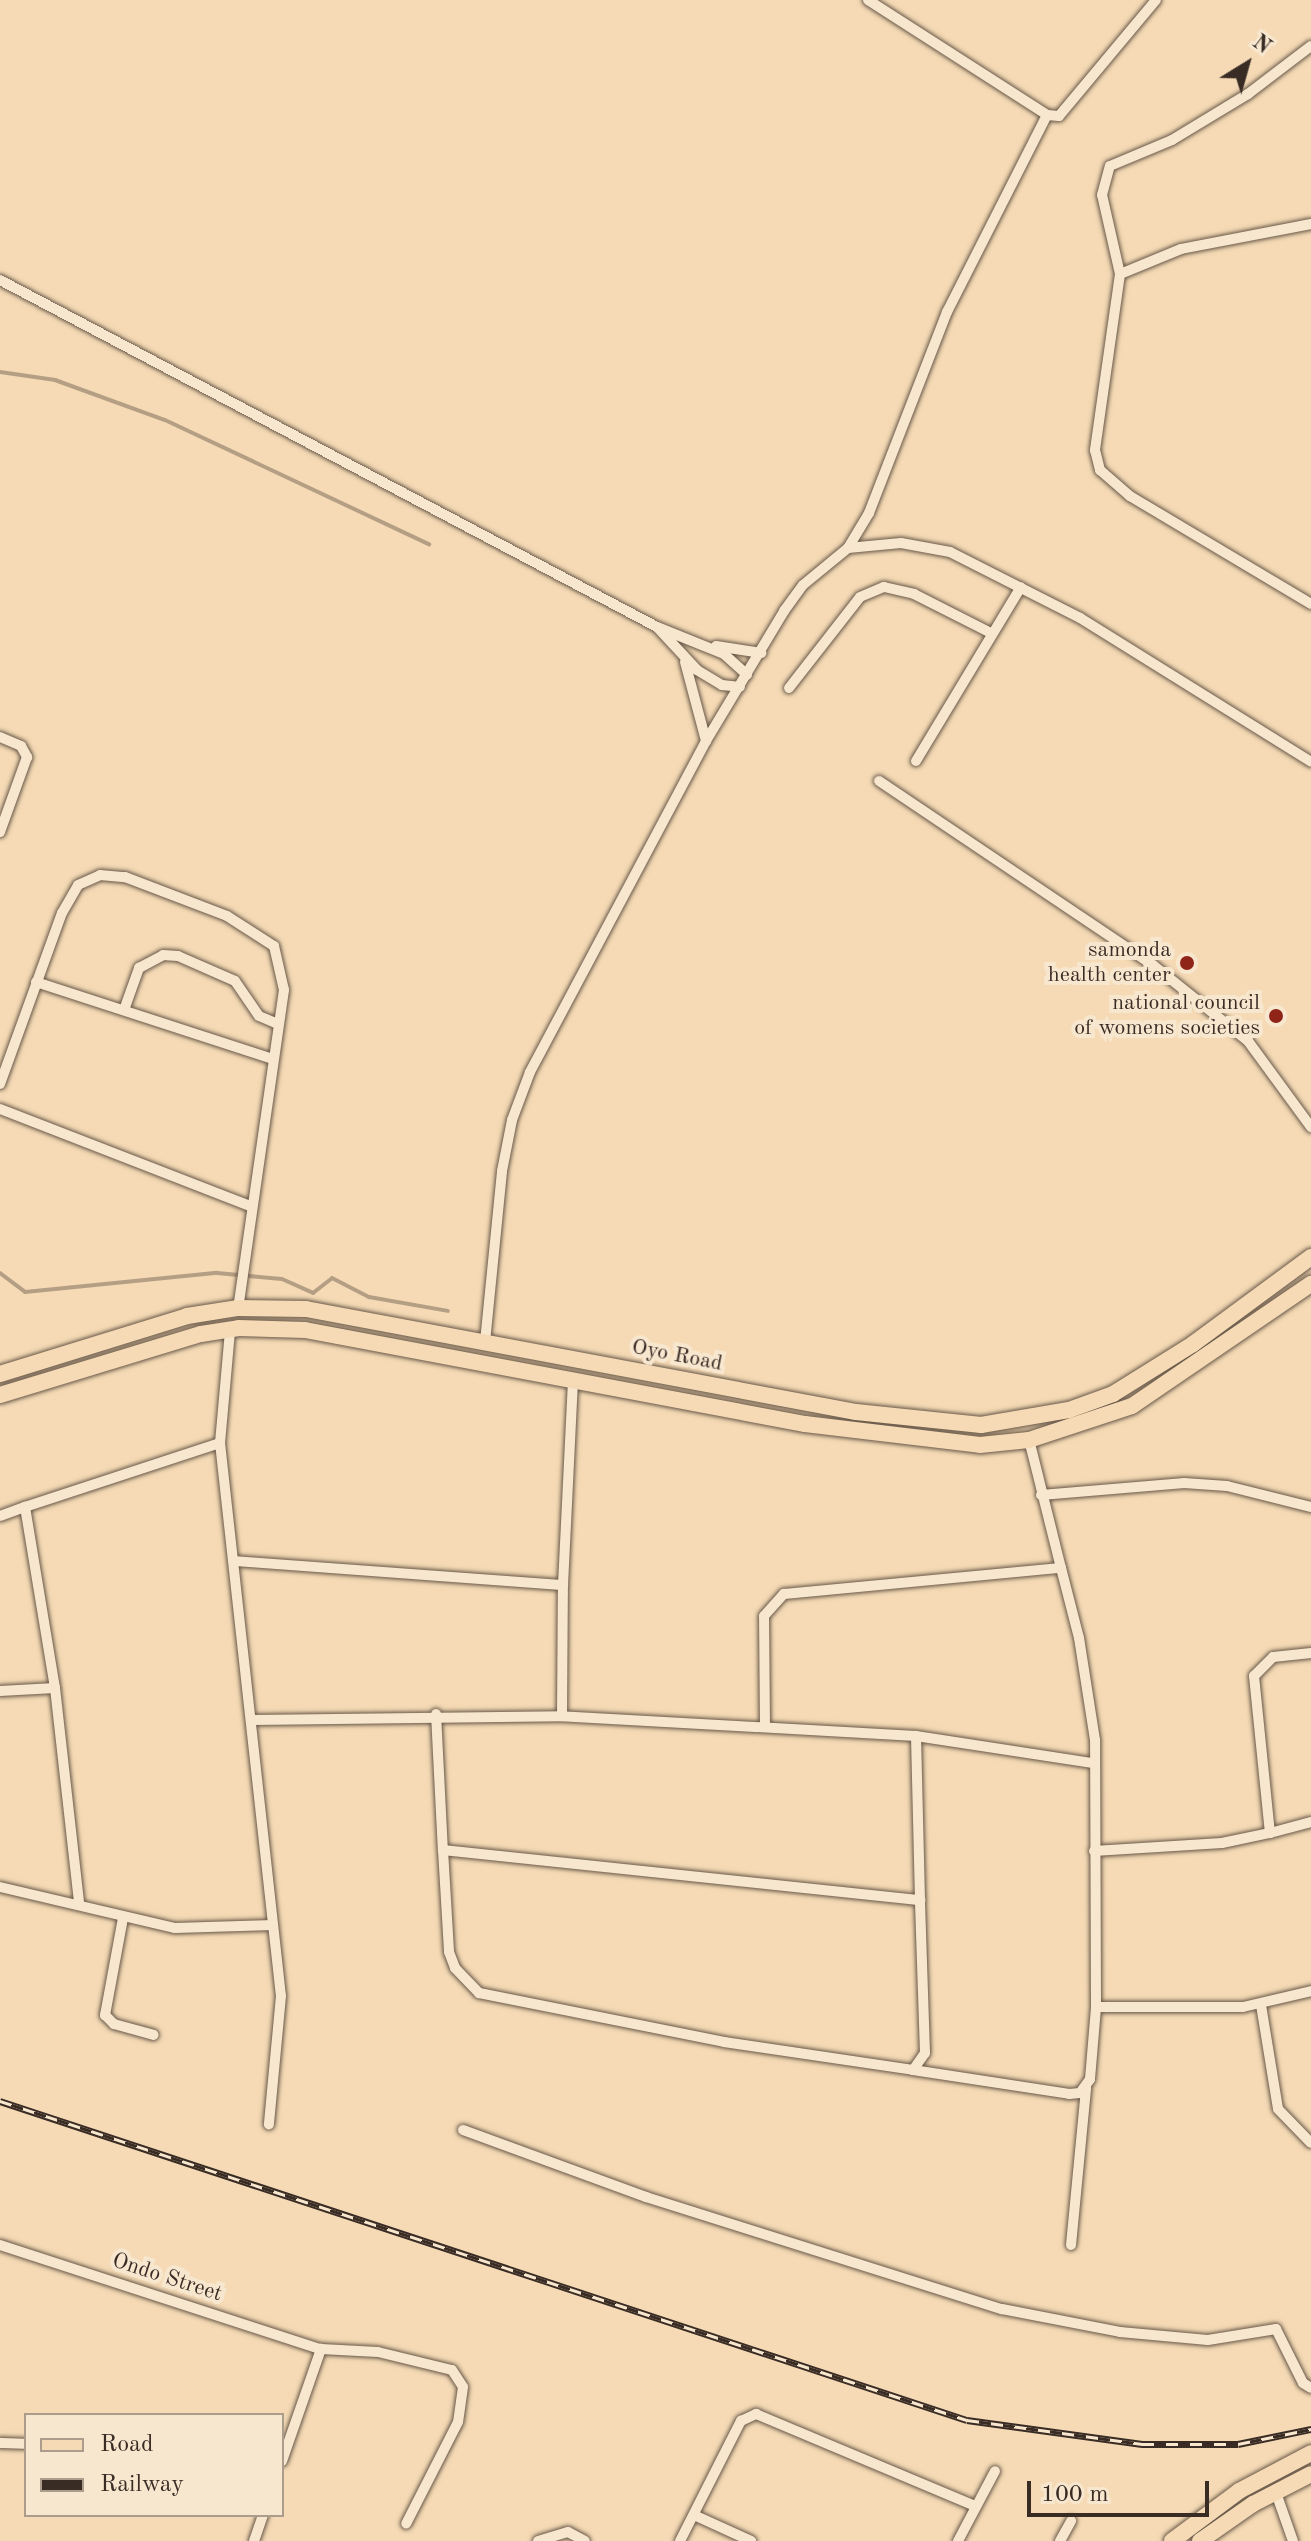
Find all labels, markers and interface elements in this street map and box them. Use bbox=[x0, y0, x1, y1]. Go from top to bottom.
north arrow bbox=[1207, 24, 1287, 104]
text: N bbox=[1248, 31, 1275, 59]
place label: samonda health center bbox=[1048, 937, 1171, 988]
marker: samonda health center bbox=[1178, 954, 1196, 972]
place label: national council of womens societies bbox=[1074, 990, 1260, 1042]
marker: national council of womens societies bbox=[1267, 1007, 1285, 1025]
street label: Oyo Road bbox=[629, 1334, 725, 1378]
street label: Ondo Street bbox=[109, 2248, 225, 2308]
legend bbox=[24, 2413, 284, 2517]
text: Road bbox=[100, 2433, 153, 2457]
scale bar bbox=[1031, 2465, 1213, 2515]
text: Railway bbox=[100, 2473, 184, 2497]
text: 100 m bbox=[1041, 2483, 1109, 2507]

